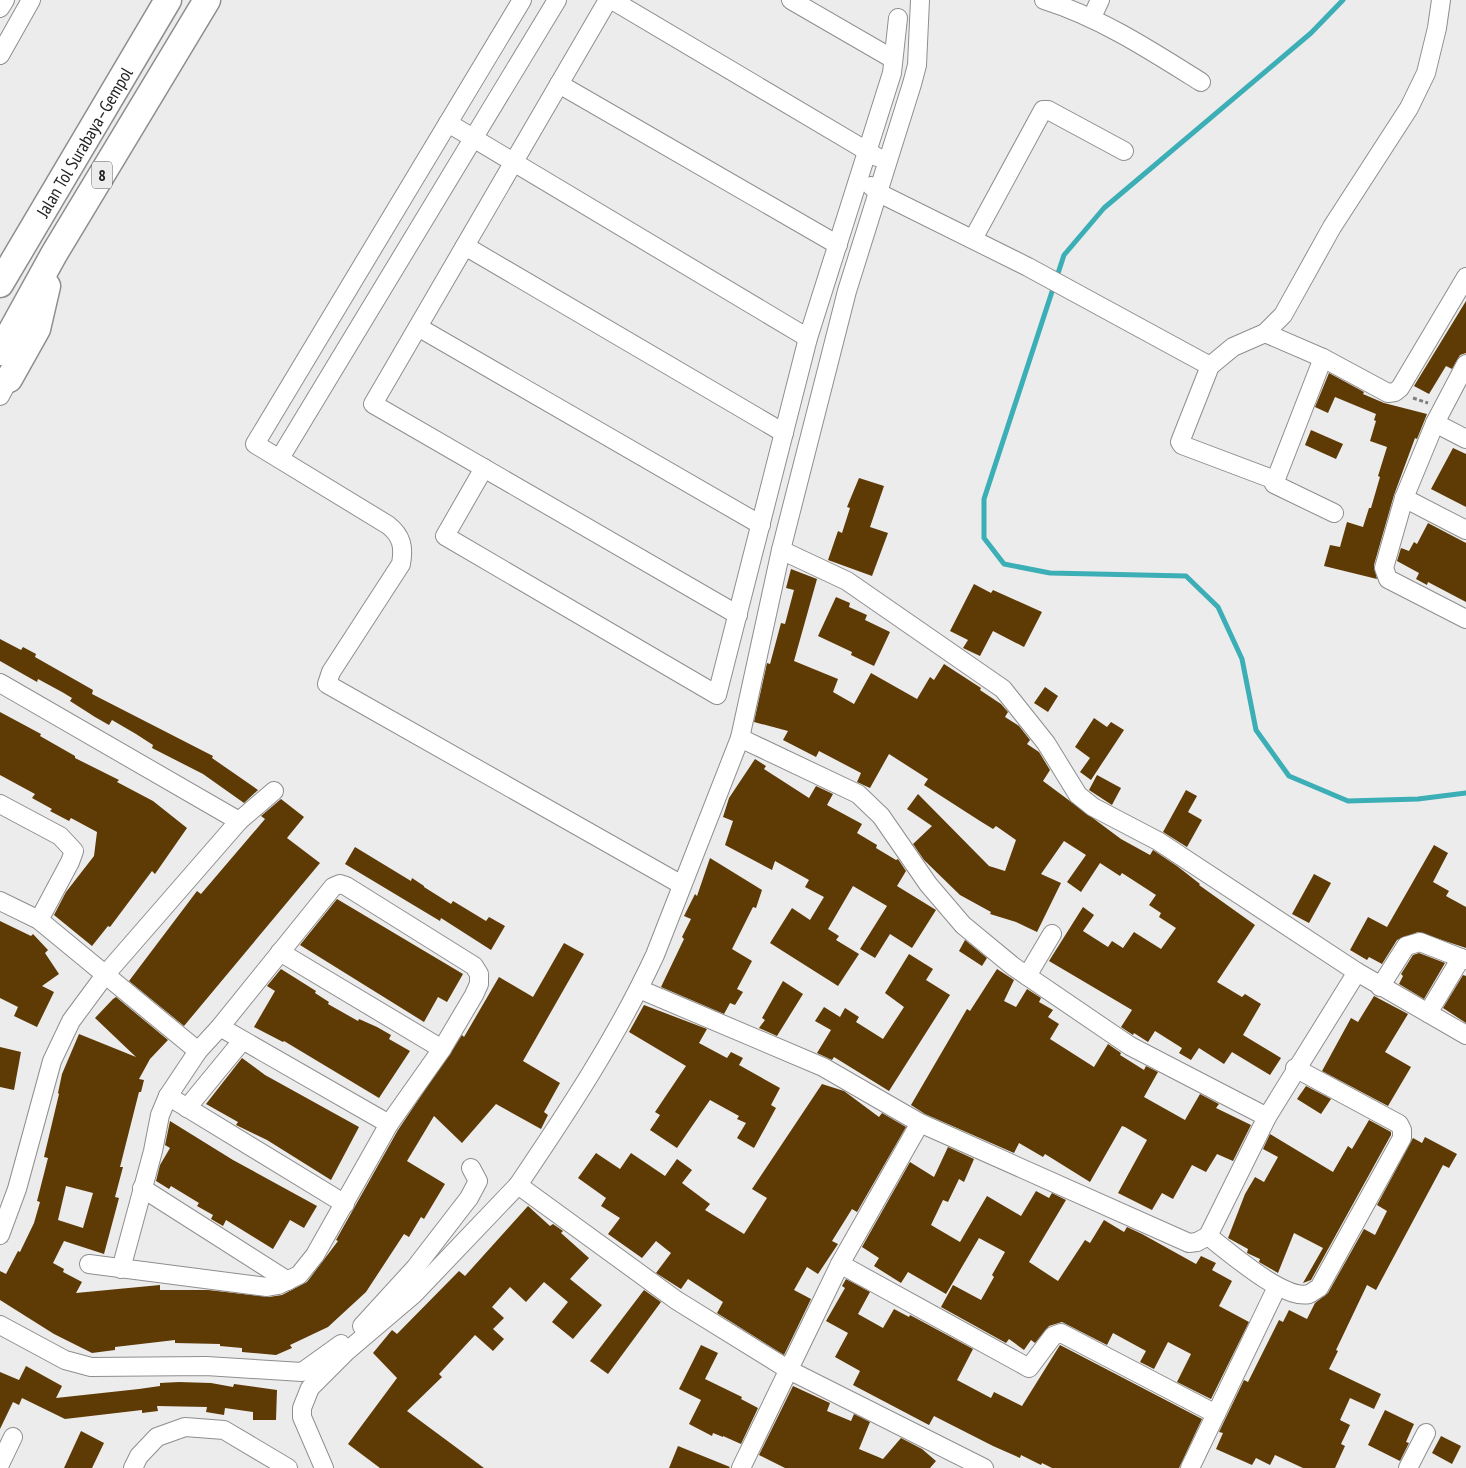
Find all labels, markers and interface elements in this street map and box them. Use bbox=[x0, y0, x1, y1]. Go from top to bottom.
street label: Jalan Tol Surabaya–Gempol bbox=[30, 62, 138, 222]
road number: 8 bbox=[92, 162, 112, 188]

